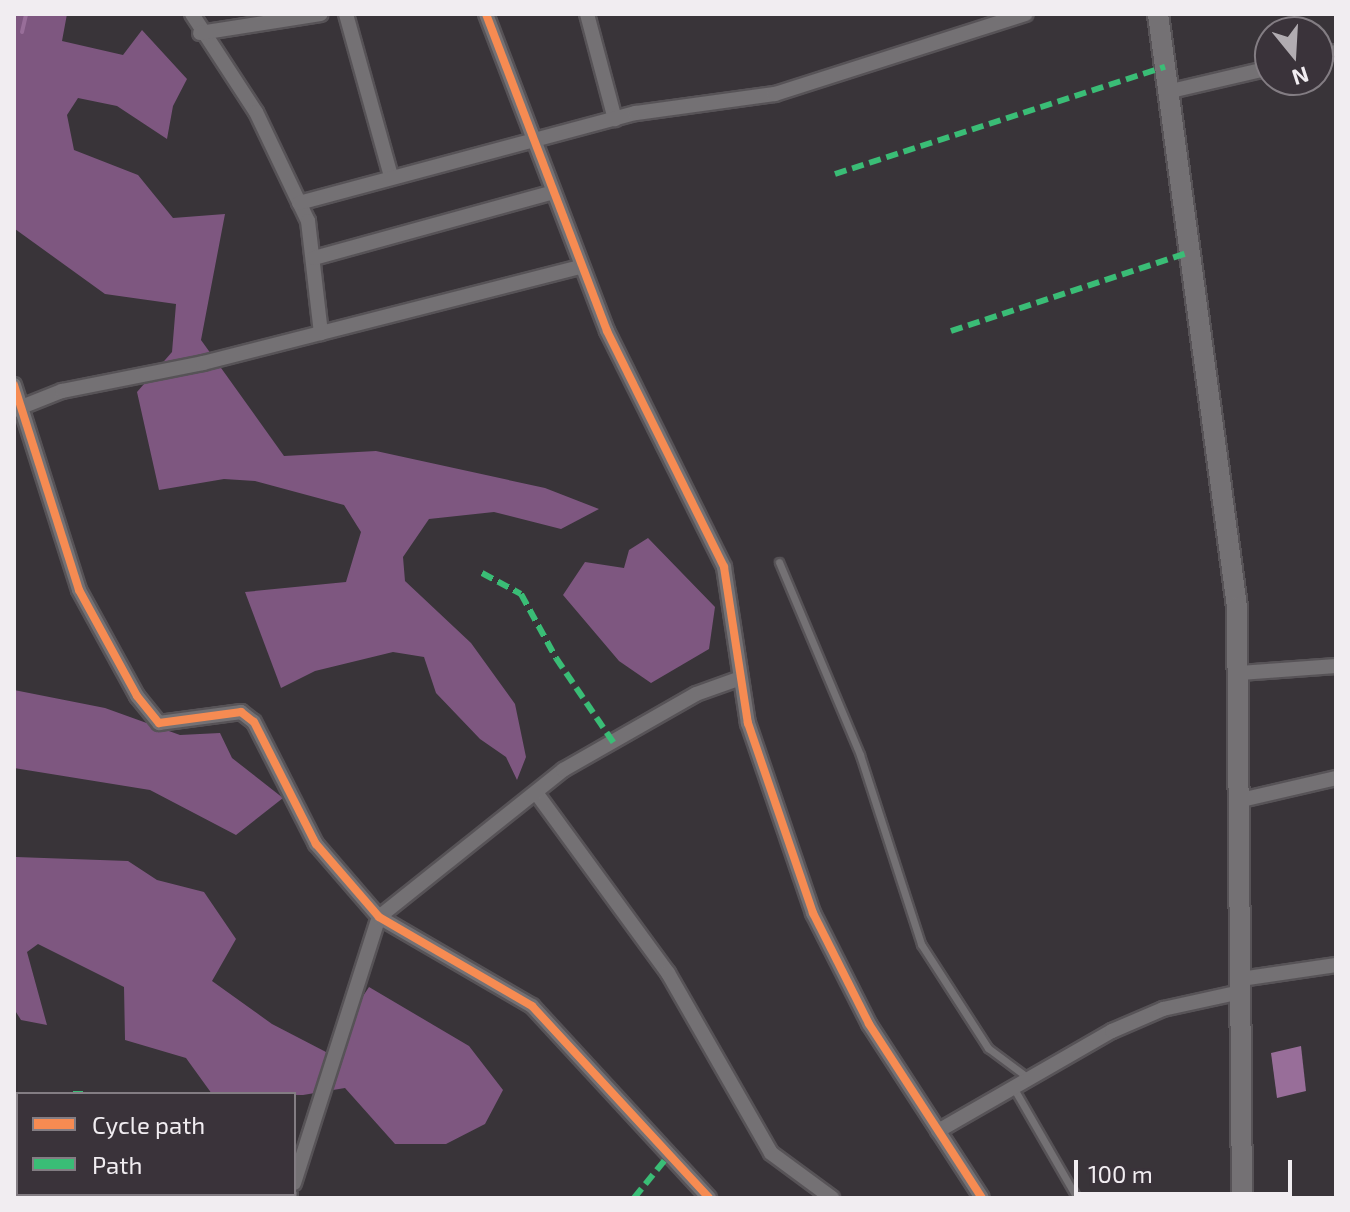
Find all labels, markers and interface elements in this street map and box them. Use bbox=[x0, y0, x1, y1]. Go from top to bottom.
north arrow bbox=[1254, 16, 1334, 96]
text: N bbox=[1289, 62, 1312, 92]
legend bbox=[16, 1092, 296, 1196]
text: Cycle path bbox=[92, 1110, 205, 1139]
scale bar bbox=[1078, 1144, 1296, 1194]
text: Path bbox=[92, 1150, 142, 1179]
text: 100 m bbox=[1088, 1159, 1153, 1188]

